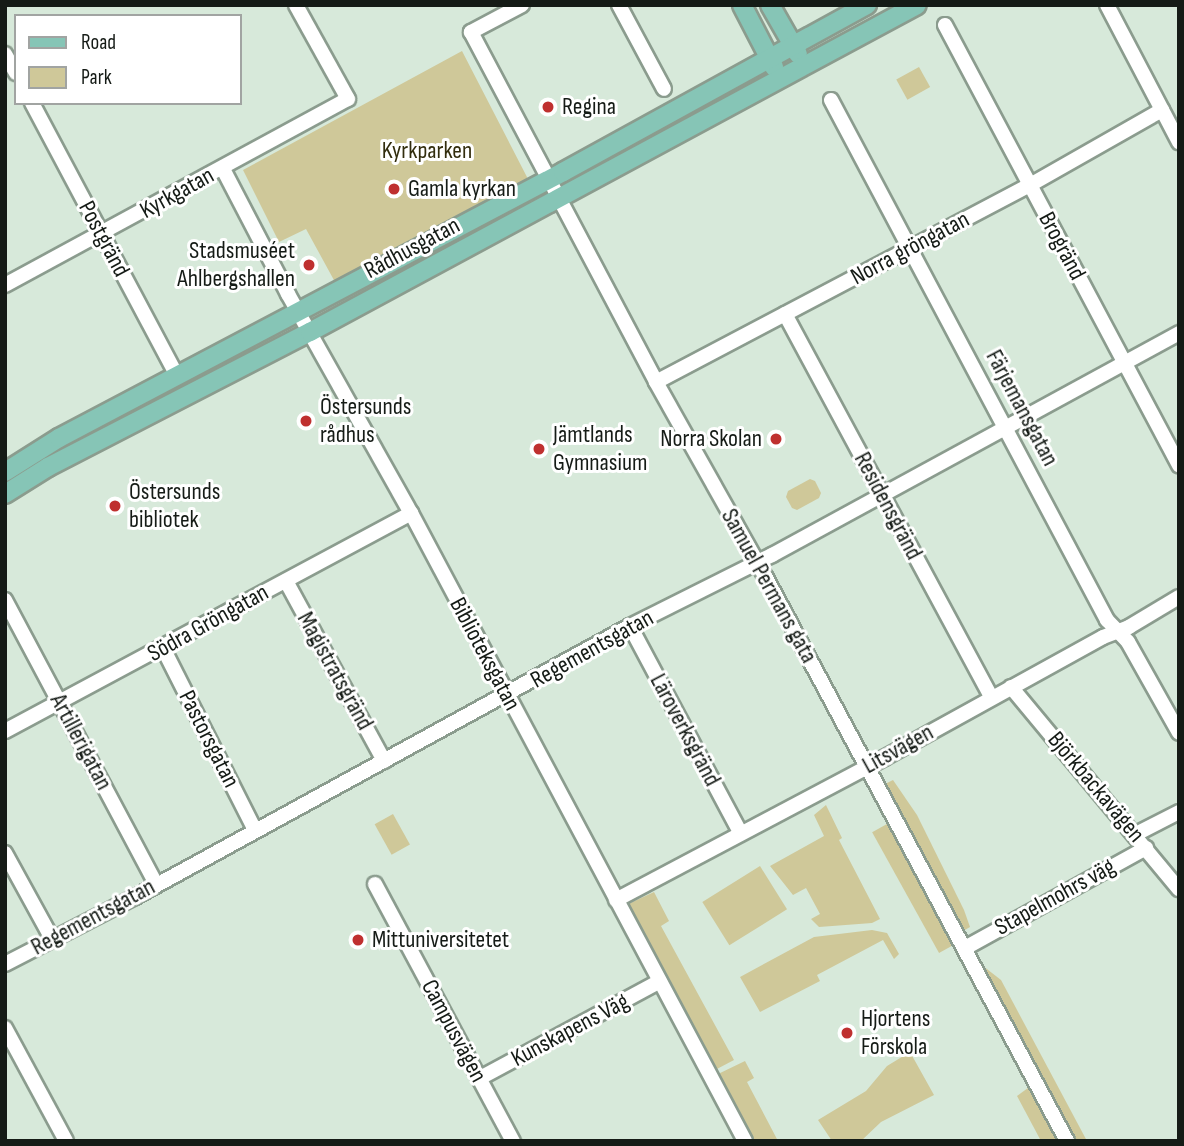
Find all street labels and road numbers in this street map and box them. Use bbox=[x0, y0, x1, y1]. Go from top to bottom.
street label: Kyrkgatan bbox=[135, 161, 219, 225]
street label: Postgränd bbox=[72, 196, 136, 282]
street label: Norra gröngatan bbox=[846, 205, 974, 291]
street label: Brogränd bbox=[1032, 207, 1092, 285]
street label: Rådhusgatan bbox=[359, 211, 465, 285]
street label: Färjemansgatan bbox=[979, 345, 1065, 471]
street label: Residensgränd bbox=[848, 447, 928, 565]
street label: Samuel Permans gata bbox=[715, 504, 823, 668]
street label: Södra Gröngatan bbox=[143, 578, 273, 668]
street label: Biblioteksgatan bbox=[443, 593, 527, 715]
street label: Regementsgatan bbox=[526, 603, 658, 695]
street label: Magistratsgränd bbox=[291, 607, 379, 735]
street label: Läroverksgränd bbox=[643, 669, 727, 791]
street label: Pastorsgatan bbox=[172, 686, 246, 792]
street label: Artillerigatan bbox=[44, 689, 118, 795]
street label: Litsvägen bbox=[858, 718, 938, 780]
street label: Björkbackavägen bbox=[1041, 726, 1151, 848]
street label: Stapelmohrs väg bbox=[990, 852, 1120, 942]
street label: Regementsgatan bbox=[26, 872, 160, 962]
street label: Campusvägen bbox=[415, 975, 493, 1087]
street label: Kunskapens Väg bbox=[506, 987, 634, 1073]

